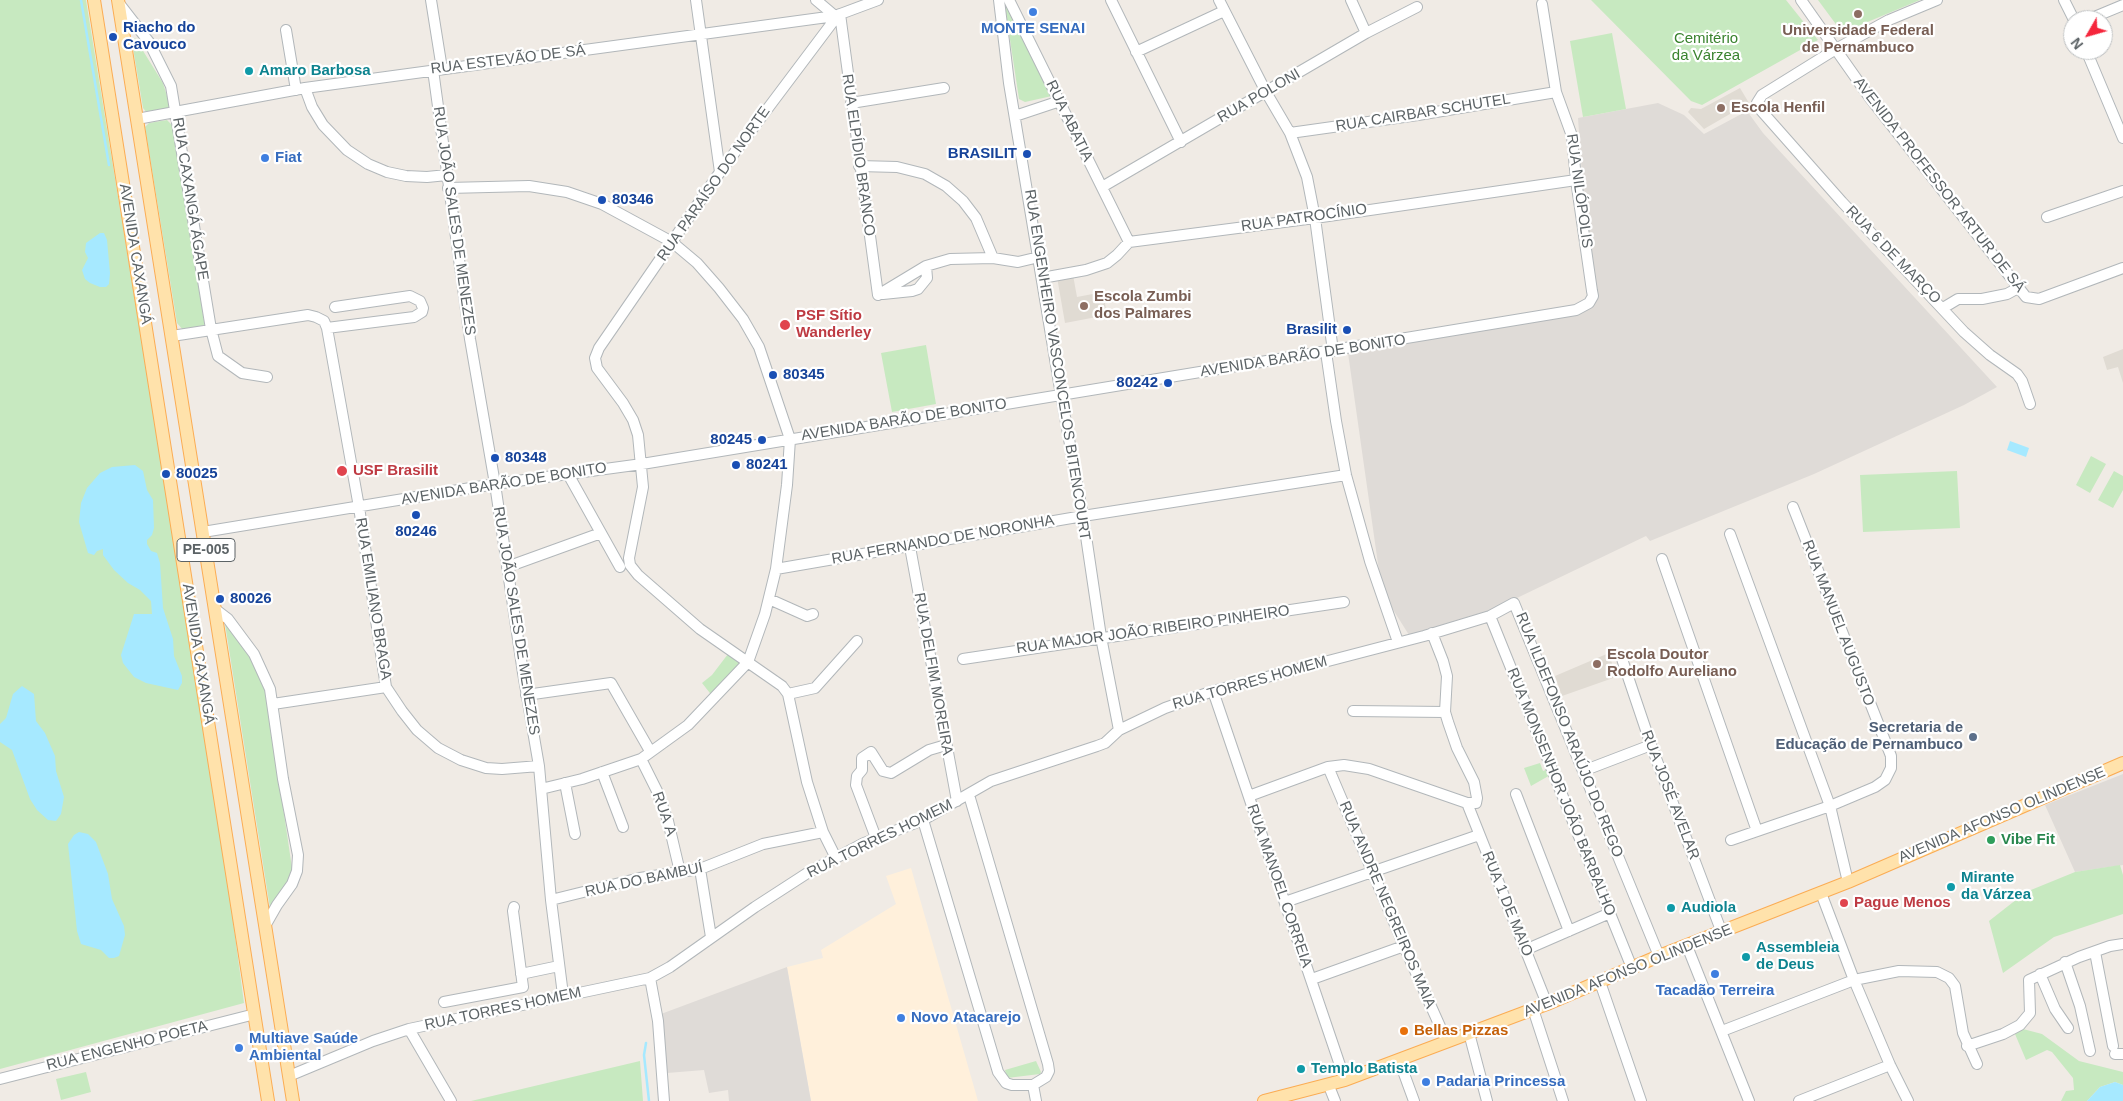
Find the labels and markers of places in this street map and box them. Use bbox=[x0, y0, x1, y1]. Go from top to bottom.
marker: MONTE SENAI bbox=[1027, 6, 1039, 18]
marker: Universidade Federal de Pernambuco bbox=[1852, 8, 1864, 20]
place label: Riacho do Cavouco bbox=[123, 19, 196, 54]
place label: MONTE SENAI bbox=[981, 20, 1085, 38]
place label: Universidade Federal de Pernambuco bbox=[1782, 22, 1934, 57]
marker: Riacho do Cavouco bbox=[107, 31, 119, 43]
place label: Amaro Barbosa bbox=[259, 62, 371, 80]
marker: Amaro Barbosa bbox=[243, 65, 255, 77]
place label: Escola Henfil bbox=[1731, 99, 1825, 117]
marker: Escola Henfil bbox=[1715, 102, 1727, 114]
place label: BRASILIT bbox=[948, 145, 1017, 163]
marker: BRASILIT bbox=[1021, 148, 1033, 160]
place label: Fiat bbox=[275, 149, 302, 167]
marker: Fiat bbox=[259, 152, 271, 164]
place label: 80346 bbox=[612, 191, 654, 209]
marker: 80346 bbox=[596, 194, 608, 206]
place label: Escola Zumbi dos Palmares bbox=[1094, 288, 1192, 323]
marker: Escola Zumbi dos Palmares bbox=[1078, 300, 1090, 312]
place label: PSF Sítio Wanderley bbox=[796, 307, 871, 342]
marker: PSF Sítio Wanderley bbox=[778, 318, 792, 332]
place label: Brasilit bbox=[1286, 321, 1337, 339]
marker: Brasilit bbox=[1341, 324, 1353, 336]
place label: 80345 bbox=[783, 366, 825, 384]
marker: 80345 bbox=[767, 369, 779, 381]
place label: 80242 bbox=[1116, 374, 1158, 392]
marker: 80242 bbox=[1162, 377, 1174, 389]
place label: 80245 bbox=[710, 431, 752, 449]
marker: 80245 bbox=[756, 434, 768, 446]
place label: 80348 bbox=[505, 449, 547, 467]
marker: 80348 bbox=[489, 452, 501, 464]
place label: 80241 bbox=[746, 456, 788, 474]
marker: 80241 bbox=[730, 459, 742, 471]
place label: USF Brasilit bbox=[353, 462, 438, 480]
marker: USF Brasilit bbox=[335, 464, 349, 478]
place label: 80025 bbox=[176, 465, 218, 483]
marker: 80025 bbox=[160, 468, 172, 480]
marker: 80246 bbox=[410, 509, 422, 521]
place label: 80246 bbox=[395, 523, 437, 541]
place label: 80026 bbox=[230, 590, 272, 608]
marker: 80026 bbox=[214, 593, 226, 605]
place label: Escola Doutor Rodolfo Aureliano bbox=[1607, 646, 1737, 681]
marker: Escola Doutor Rodolfo Aureliano bbox=[1591, 658, 1603, 670]
place label: Secretaria de Educação de Pernambuco bbox=[1775, 719, 1963, 754]
marker: Secretaria de Educação de Pernambuco bbox=[1967, 731, 1979, 743]
place label: Vibe Fit bbox=[2001, 831, 2055, 849]
marker: Vibe Fit bbox=[1985, 834, 1997, 846]
place label: Mirante da Várzea bbox=[1961, 869, 2031, 904]
marker: Mirante da Várzea bbox=[1945, 881, 1957, 893]
place label: Pague Menos bbox=[1854, 894, 1951, 912]
marker: Pague Menos bbox=[1838, 897, 1850, 909]
place label: Audiola bbox=[1681, 899, 1736, 917]
marker: Audiola bbox=[1665, 902, 1677, 914]
place label: Assembleia de Deus bbox=[1756, 939, 1839, 974]
marker: Assembleia de Deus bbox=[1740, 951, 1752, 963]
marker: Tacadão Terreira bbox=[1709, 968, 1721, 980]
place label: Tacadão Terreira bbox=[1656, 982, 1774, 1000]
place label: Novo Atacarejo bbox=[911, 1009, 1021, 1027]
marker: Novo Atacarejo bbox=[895, 1012, 907, 1024]
place label: Bellas Pizzas bbox=[1414, 1022, 1508, 1040]
marker: Bellas Pizzas bbox=[1398, 1025, 1410, 1037]
place label: Multiave Saúde Ambiental bbox=[249, 1030, 358, 1065]
marker: Multiave Saúde Ambiental bbox=[233, 1042, 245, 1054]
place label: Templo Batista bbox=[1311, 1060, 1417, 1078]
marker: Templo Batista bbox=[1295, 1063, 1307, 1075]
place label: Padaria Princessa bbox=[1436, 1073, 1565, 1091]
marker: Padaria Princessa bbox=[1420, 1076, 1432, 1088]

